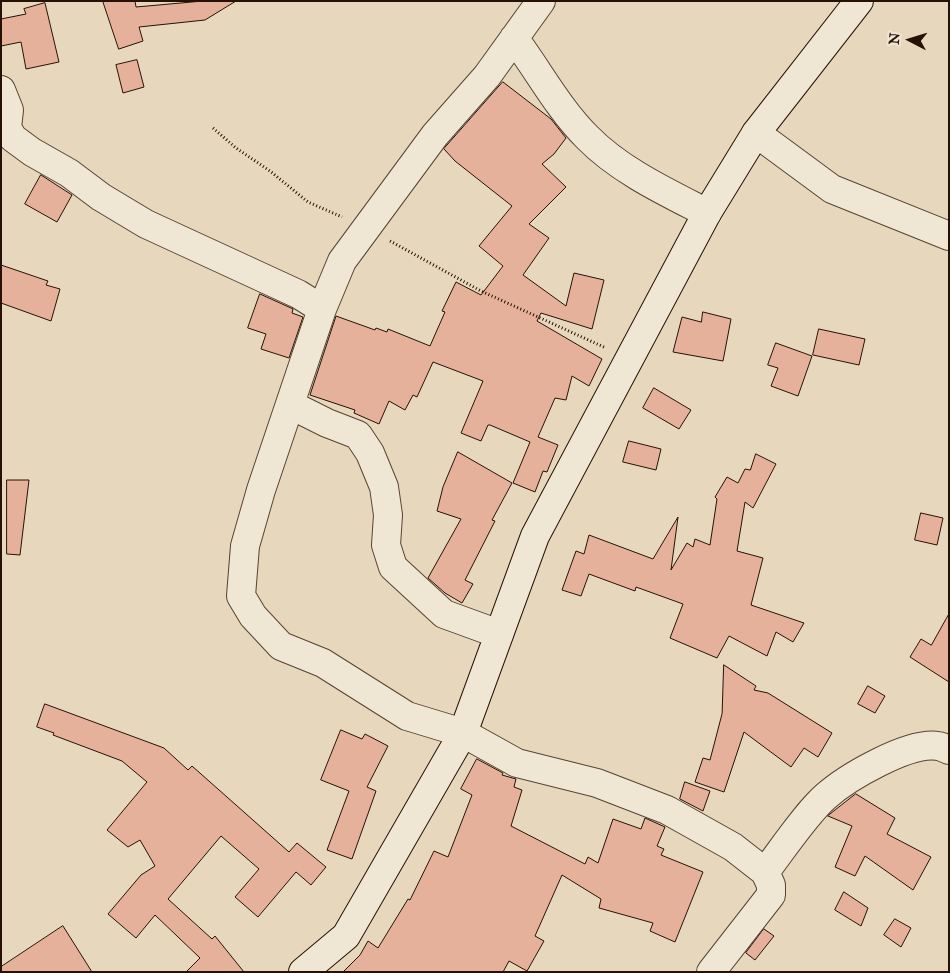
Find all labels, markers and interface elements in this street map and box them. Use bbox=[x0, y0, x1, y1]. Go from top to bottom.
north arrow bbox=[885, 15, 935, 65]
text: N bbox=[886, 32, 904, 45]

